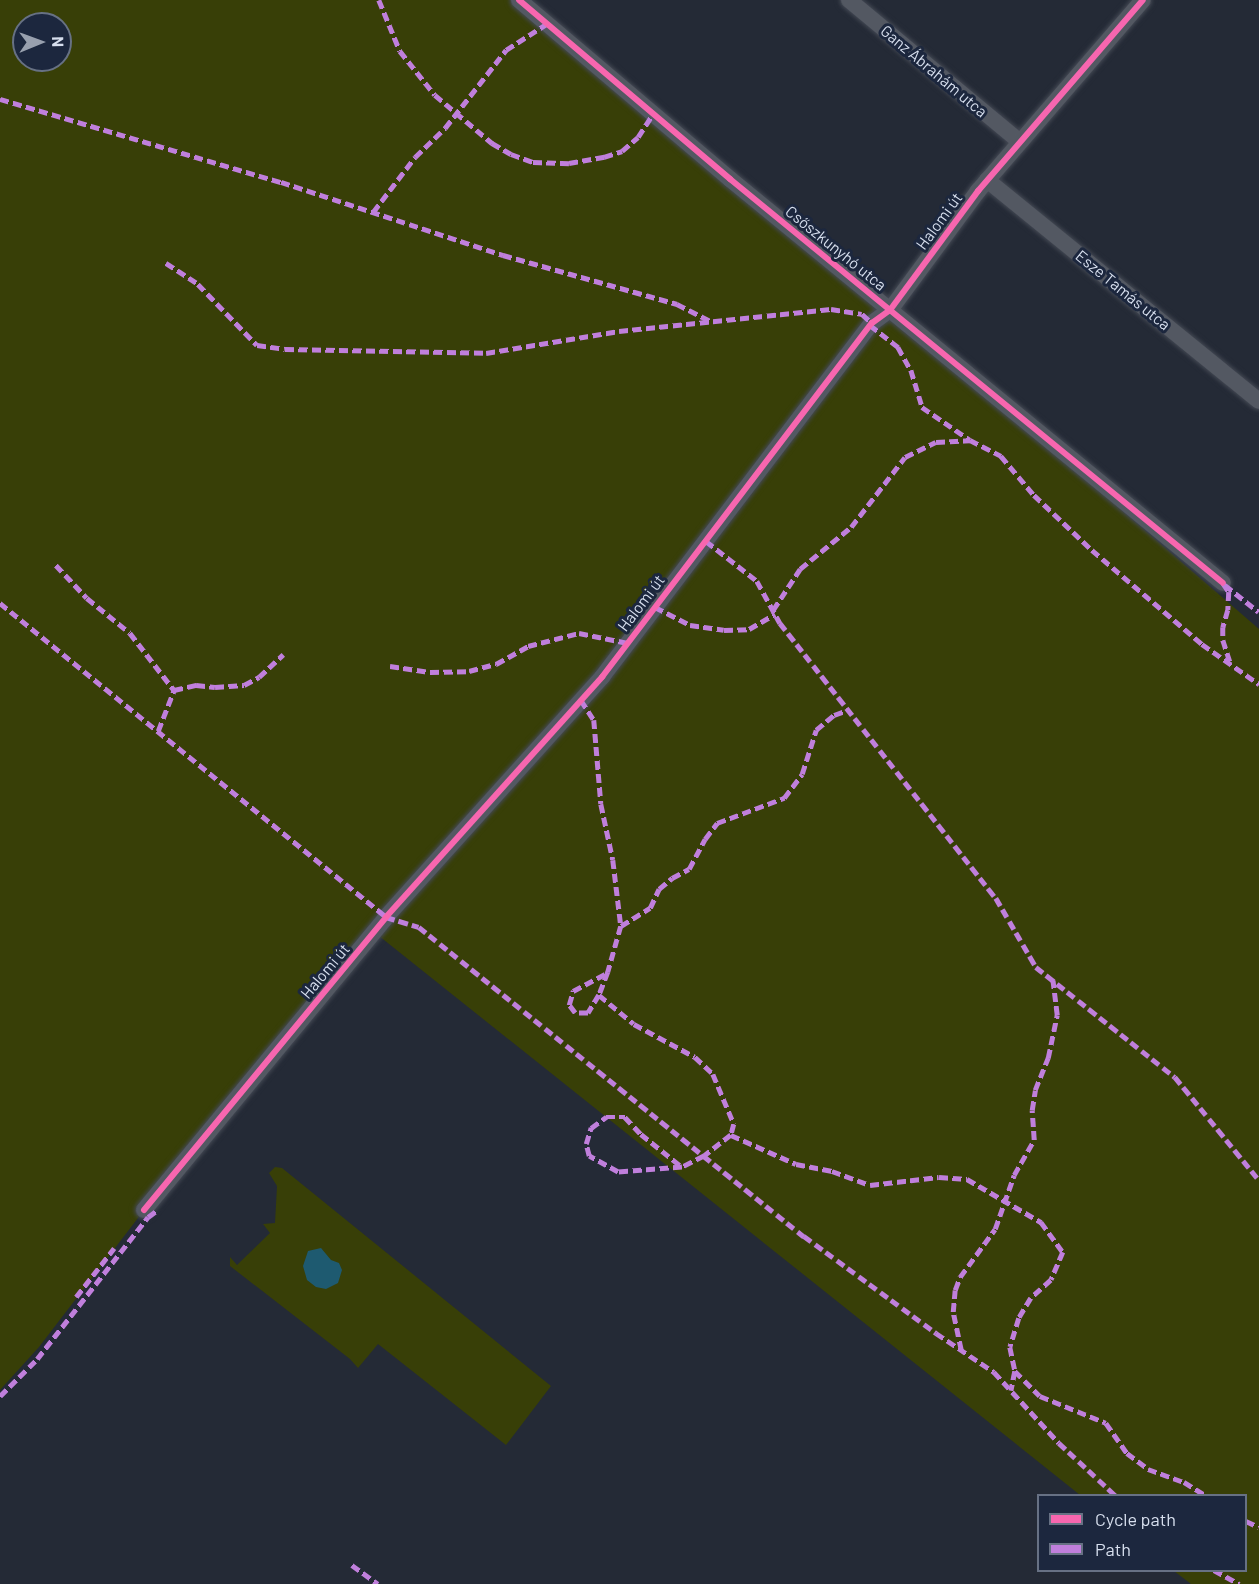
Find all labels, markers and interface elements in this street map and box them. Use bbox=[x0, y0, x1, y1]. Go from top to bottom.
north arrow bbox=[12, 12, 72, 72]
street label: Ganz Ábrahám utca bbox=[877, 21, 991, 121]
text: N bbox=[49, 36, 68, 47]
street label: Halomi út bbox=[912, 189, 966, 253]
street label: Csőszkunyhó utca bbox=[782, 201, 890, 295]
street label: Esze Tamás utca bbox=[1072, 246, 1174, 334]
street label: Halomi út bbox=[613, 571, 669, 635]
street label: Halomi út bbox=[296, 940, 354, 1002]
legend bbox=[1037, 1494, 1247, 1572]
text: Cycle path bbox=[1095, 1508, 1176, 1530]
text: Path bbox=[1095, 1538, 1131, 1560]

